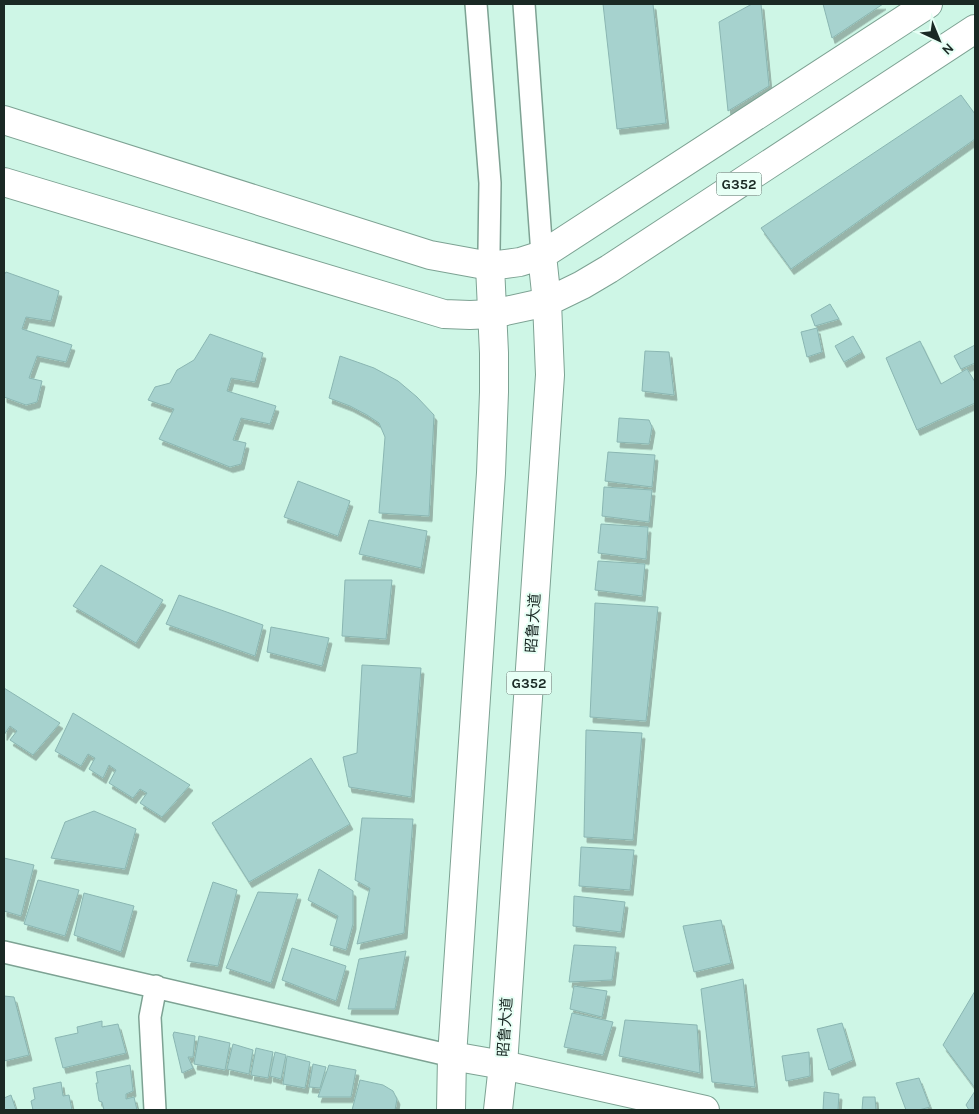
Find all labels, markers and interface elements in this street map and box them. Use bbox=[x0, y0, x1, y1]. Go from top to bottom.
north arrow bbox=[914, 15, 964, 65]
text: N bbox=[938, 39, 957, 59]
road number: G352 bbox=[716, 172, 762, 195]
street label: 昭鲁大道 bbox=[522, 592, 544, 654]
road number: G352 bbox=[506, 671, 552, 694]
street label: 昭鲁大道 bbox=[494, 996, 516, 1058]

